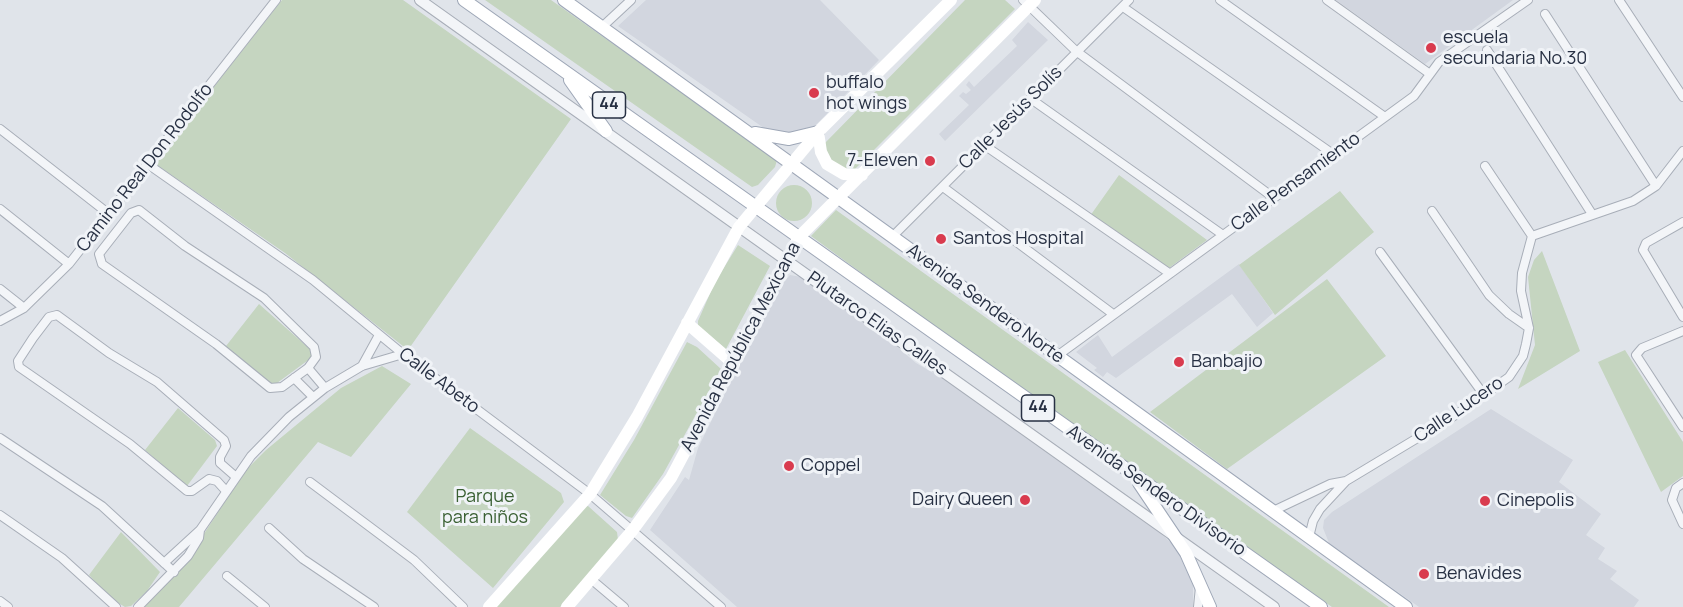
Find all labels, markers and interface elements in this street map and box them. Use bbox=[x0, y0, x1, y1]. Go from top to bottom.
place label: escuela secundaria No.30 bbox=[1443, 27, 1587, 70]
marker: escuela secundaria No.30 bbox=[1424, 41, 1438, 55]
street label: Calle Jesús Solís bbox=[955, 62, 1067, 174]
place label: buffalo hot wings bbox=[826, 72, 907, 115]
street label: Camino Real Don Rodolfo bbox=[72, 79, 218, 257]
marker: buffalo hot wings bbox=[807, 86, 821, 100]
road number: 44 bbox=[592, 92, 626, 118]
street label: Calle Pensamiento bbox=[1227, 128, 1365, 236]
place label: 7-Eleven bbox=[847, 150, 918, 172]
marker: 7-Eleven bbox=[923, 154, 937, 168]
place label: Santos Hospital bbox=[953, 228, 1084, 250]
marker: Santos Hospital bbox=[934, 232, 948, 246]
street label: Avenida República Mexicana bbox=[677, 239, 805, 455]
street label: Avenida Sendero Norte bbox=[902, 240, 1068, 368]
street label: Plutarco Elias Calles bbox=[803, 267, 951, 381]
street label: Calle Abeto bbox=[394, 344, 484, 418]
place label: Banbajio bbox=[1191, 351, 1263, 373]
marker: Banbajio bbox=[1172, 355, 1186, 369]
street label: Calle Lucero bbox=[1410, 372, 1508, 448]
road number: 44 bbox=[1022, 395, 1054, 421]
street label: Avenida Sendero Divisorio bbox=[1062, 421, 1250, 561]
place label: Coppel bbox=[801, 455, 861, 477]
marker: Coppel bbox=[782, 459, 796, 473]
park label: Parque para niños bbox=[442, 486, 528, 528]
place label: Dairy Queen bbox=[912, 489, 1013, 511]
place label: Cinepolis bbox=[1497, 490, 1574, 512]
marker: Dairy Queen bbox=[1018, 493, 1032, 507]
marker: Cinepolis bbox=[1478, 494, 1492, 508]
place label: Benavides bbox=[1436, 563, 1522, 585]
marker: Benavides bbox=[1417, 567, 1431, 581]

